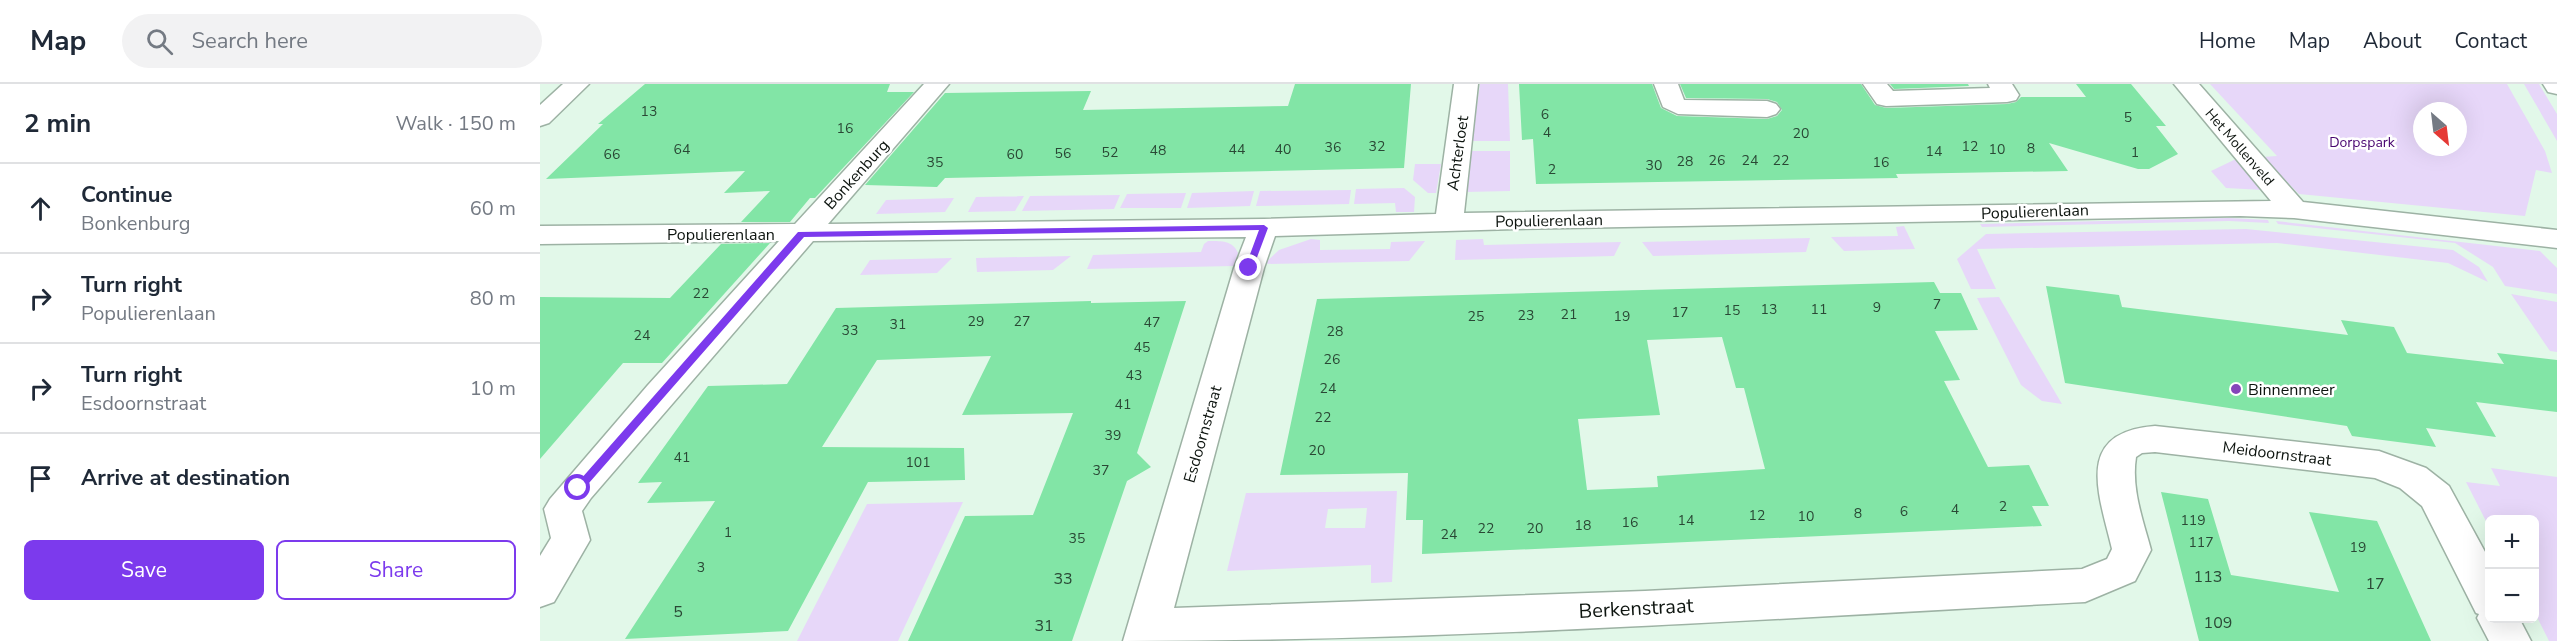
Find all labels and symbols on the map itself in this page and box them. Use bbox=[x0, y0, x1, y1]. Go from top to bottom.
house number: 13 bbox=[641, 102, 657, 121]
north arrow bbox=[2413, 102, 2467, 156]
house number: 6 bbox=[1541, 105, 1549, 124]
street label: Het Mollenveld bbox=[2201, 105, 2279, 190]
house number: 5 bbox=[2124, 108, 2132, 127]
street label: Achterloet bbox=[1442, 114, 1474, 192]
house number: 16 bbox=[837, 119, 853, 138]
house number: 4 bbox=[1543, 123, 1551, 142]
house number: 20 bbox=[1793, 124, 1809, 143]
park label: Dorpspark bbox=[2329, 133, 2396, 152]
street label: Bonkenburg bbox=[819, 135, 894, 215]
house number: 32 bbox=[1369, 137, 1385, 156]
house number: 12 bbox=[1962, 137, 1978, 156]
house number: 36 bbox=[1325, 138, 1341, 157]
house number: 8 bbox=[2027, 139, 2035, 158]
house number: 64 bbox=[674, 140, 690, 159]
house number: 44 bbox=[1229, 140, 1245, 159]
house number: 40 bbox=[1275, 140, 1291, 159]
house number: 10 bbox=[1989, 140, 2005, 159]
house number: 48 bbox=[1150, 141, 1166, 160]
house number: 14 bbox=[1926, 142, 1942, 161]
house number: 52 bbox=[1102, 143, 1118, 162]
house number: 1 bbox=[2131, 143, 2139, 162]
house number: 56 bbox=[1055, 144, 1071, 163]
house number: 66 bbox=[604, 145, 620, 164]
house number: 60 bbox=[1007, 145, 1023, 164]
house number: 26 bbox=[1709, 151, 1725, 170]
house number: 24 bbox=[1742, 151, 1758, 170]
house number: 22 bbox=[1773, 151, 1789, 170]
house number: 28 bbox=[1677, 152, 1693, 171]
house number: 35 bbox=[927, 153, 943, 172]
house number: 16 bbox=[1873, 153, 1889, 172]
house number: 30 bbox=[1646, 156, 1662, 175]
house number: 2 bbox=[1548, 160, 1556, 179]
street label: Populierenlaan bbox=[1981, 199, 2089, 225]
street label: Populierenlaan bbox=[1495, 209, 1603, 233]
street label: Populierenlaan bbox=[667, 224, 775, 246]
route end bbox=[1235, 254, 1261, 280]
house number: 22 bbox=[693, 284, 709, 303]
house number: 7 bbox=[1933, 295, 1941, 314]
house number: 9 bbox=[1873, 298, 1881, 317]
house number: 13 bbox=[1761, 300, 1777, 319]
house number: 11 bbox=[1811, 300, 1827, 319]
house number: 15 bbox=[1724, 301, 1740, 320]
house number: 17 bbox=[1672, 303, 1688, 322]
house number: 21 bbox=[1561, 305, 1577, 324]
house number: 23 bbox=[1518, 306, 1534, 325]
house number: 25 bbox=[1468, 307, 1484, 326]
house number: 19 bbox=[1614, 307, 1630, 326]
house number: 29 bbox=[968, 312, 984, 331]
house number: 27 bbox=[1014, 312, 1030, 331]
house number: 47 bbox=[1144, 313, 1160, 332]
house number: 31 bbox=[890, 315, 906, 334]
house number: 33 bbox=[842, 321, 858, 340]
house number: 28 bbox=[1327, 322, 1343, 341]
house number: 24 bbox=[634, 326, 650, 345]
house number: 45 bbox=[1134, 338, 1150, 357]
house number: 26 bbox=[1324, 350, 1340, 369]
house number: 43 bbox=[1126, 366, 1142, 385]
house number: 24 bbox=[1320, 379, 1336, 398]
place label: Binnenmeer bbox=[2248, 379, 2335, 401]
marker: Binnenmeer bbox=[2229, 382, 2243, 396]
street label: Esdoornstraat bbox=[1179, 383, 1227, 485]
house number: 41 bbox=[1115, 395, 1131, 414]
house number: 22 bbox=[1315, 408, 1331, 427]
house number: 39 bbox=[1105, 426, 1121, 445]
street label: Meidoornstraat bbox=[2221, 436, 2333, 472]
house number: 20 bbox=[1309, 441, 1325, 460]
house number: 41 bbox=[674, 448, 690, 467]
house number: 101 bbox=[905, 453, 931, 472]
house number: 37 bbox=[1093, 461, 1109, 480]
route start bbox=[564, 474, 590, 500]
house number: 2 bbox=[1999, 497, 2007, 516]
house number: 4 bbox=[1951, 500, 1959, 519]
house number: 6 bbox=[1900, 502, 1908, 521]
house number: 8 bbox=[1854, 504, 1862, 523]
house number: 12 bbox=[1749, 506, 1765, 525]
house number: 10 bbox=[1798, 507, 1814, 526]
house number: 14 bbox=[1678, 511, 1694, 530]
house number: 119 bbox=[2180, 511, 2206, 530]
house number: 16 bbox=[1622, 513, 1638, 532]
house number: 18 bbox=[1575, 516, 1591, 535]
house number: 22 bbox=[1478, 519, 1494, 538]
house number: 20 bbox=[1527, 519, 1543, 538]
house number: 1 bbox=[724, 523, 732, 542]
house number: 24 bbox=[1441, 525, 1457, 544]
house number: 35 bbox=[1069, 529, 1085, 548]
house number: 117 bbox=[2188, 533, 2214, 552]
house number: 19 bbox=[2350, 538, 2366, 557]
house number: 3 bbox=[697, 558, 705, 577]
house number: 113 bbox=[2194, 566, 2222, 588]
house number: 33 bbox=[1053, 568, 1073, 590]
house number: 17 bbox=[2365, 573, 2385, 595]
street label: Berkenstraat bbox=[1578, 592, 1695, 625]
house number: 5 bbox=[673, 601, 683, 623]
house number: 109 bbox=[2204, 612, 2232, 634]
house number: 31 bbox=[1034, 615, 1054, 637]

